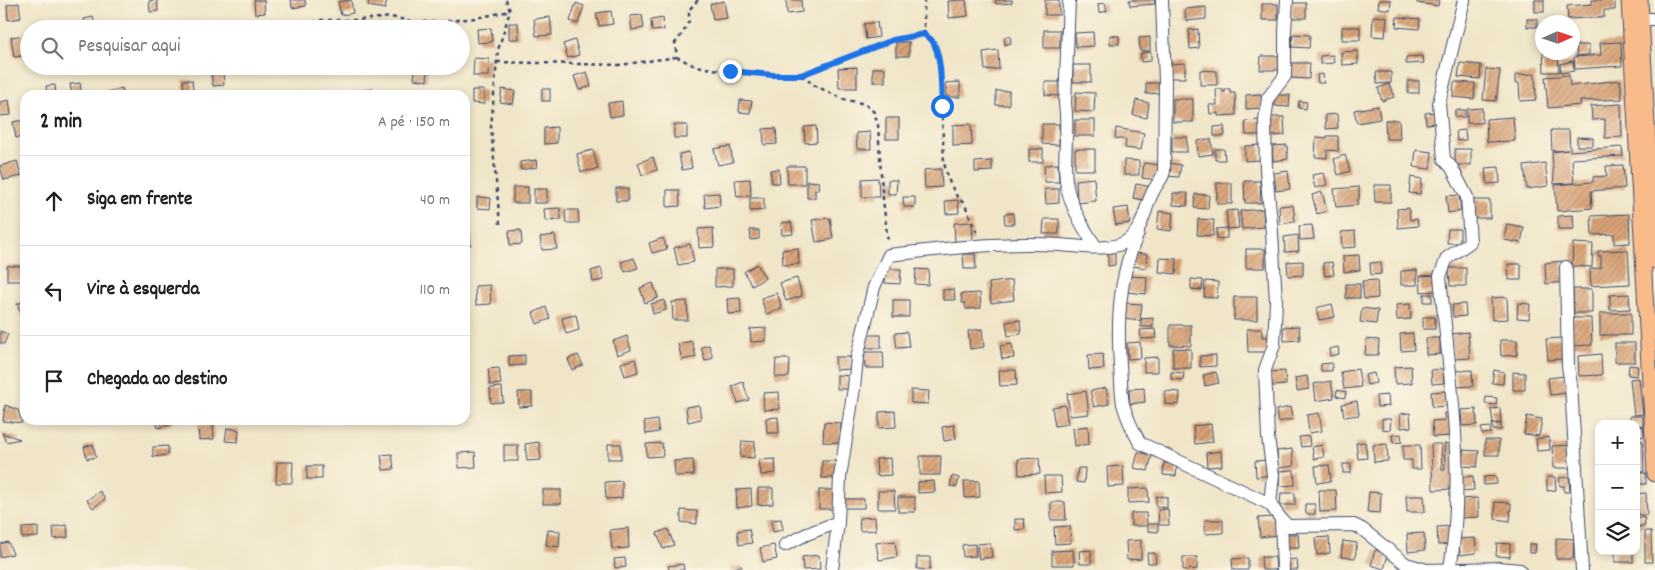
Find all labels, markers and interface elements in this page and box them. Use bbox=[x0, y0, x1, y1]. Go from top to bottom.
north arrow bbox=[1535, 15, 1580, 60]
search box bbox=[20, 20, 470, 75]
icon: search bbox=[38, 34, 66, 62]
text: Pesquisar aqui bbox=[78, 34, 180, 61]
route end bbox=[719, 60, 742, 83]
route start bbox=[931, 95, 954, 118]
text: 2 min bbox=[40, 108, 82, 138]
text: A pé · 150 m bbox=[378, 111, 450, 134]
icon: ahead bbox=[40, 187, 68, 215]
text: Siga em frente bbox=[87, 187, 192, 214]
text: 40 m bbox=[420, 189, 450, 212]
icon: left bbox=[40, 277, 68, 305]
text: Vire à esquerda bbox=[87, 277, 199, 304]
text: 110 m bbox=[420, 279, 450, 302]
icon: arrive bbox=[40, 367, 68, 395]
text: Chegada ao destino bbox=[87, 367, 228, 394]
map controls bbox=[1595, 420, 1640, 555]
button: + bbox=[1595, 420, 1640, 465]
button: − bbox=[1595, 465, 1640, 510]
button: layers bbox=[1595, 510, 1640, 555]

